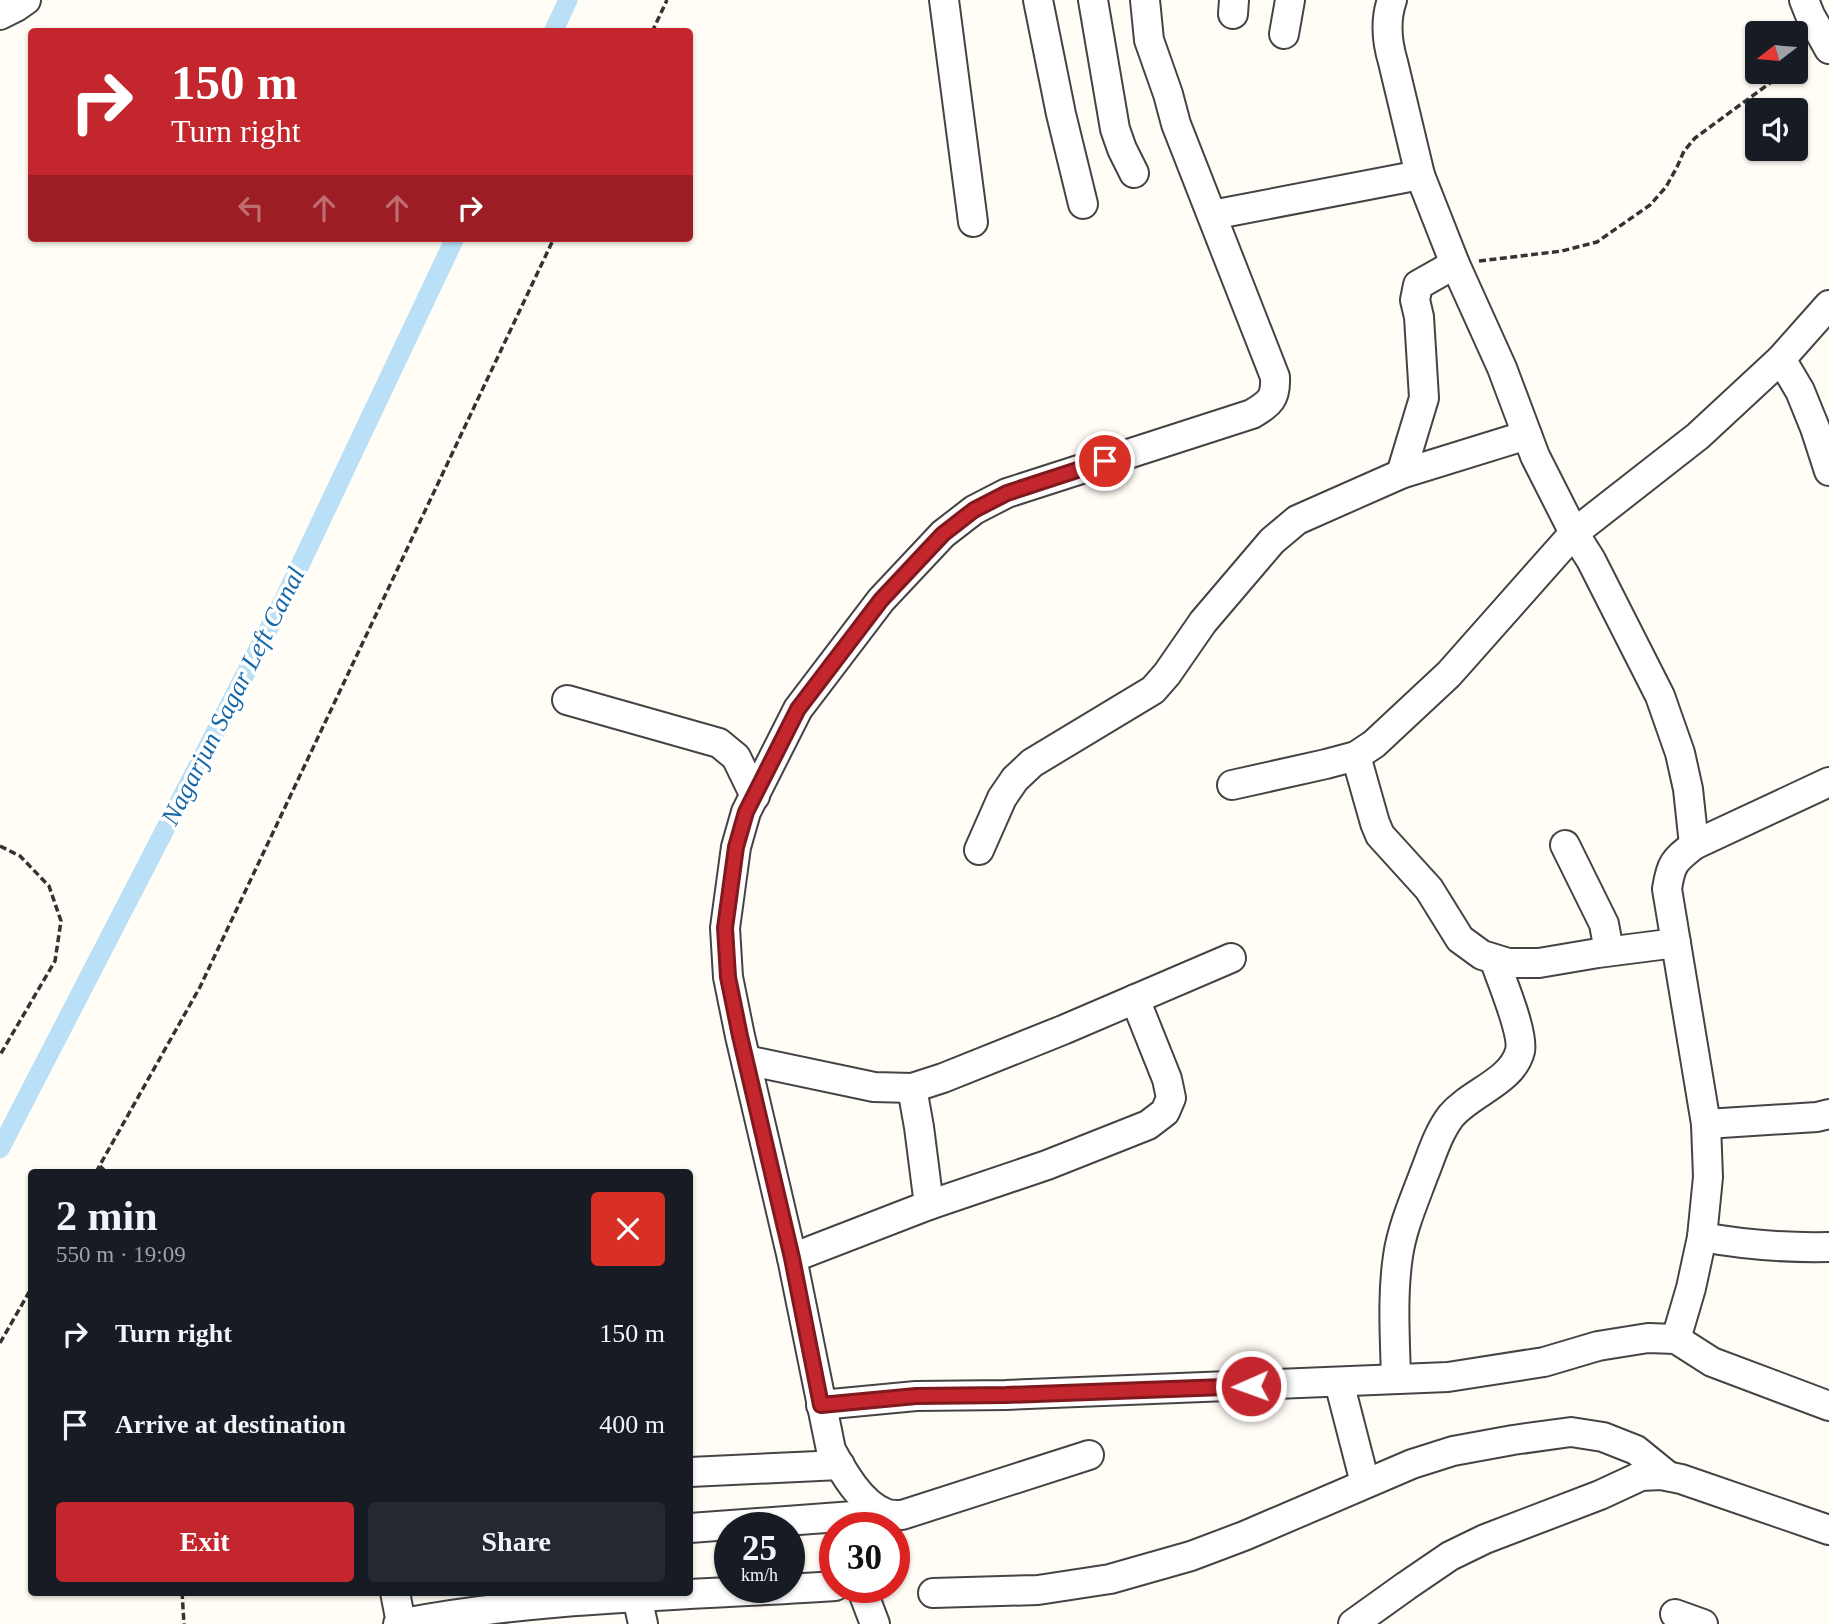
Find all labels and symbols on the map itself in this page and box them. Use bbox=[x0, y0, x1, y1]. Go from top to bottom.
north arrow bbox=[1745, 21, 1808, 84]
pin bbox=[1075, 431, 1135, 491]
water label: Nagarjun Sagar Left Canal bbox=[155, 562, 311, 831]
position arrow bbox=[1214, 1349, 1288, 1423]
speed limit sign: 30 bbox=[819, 1512, 910, 1603]

